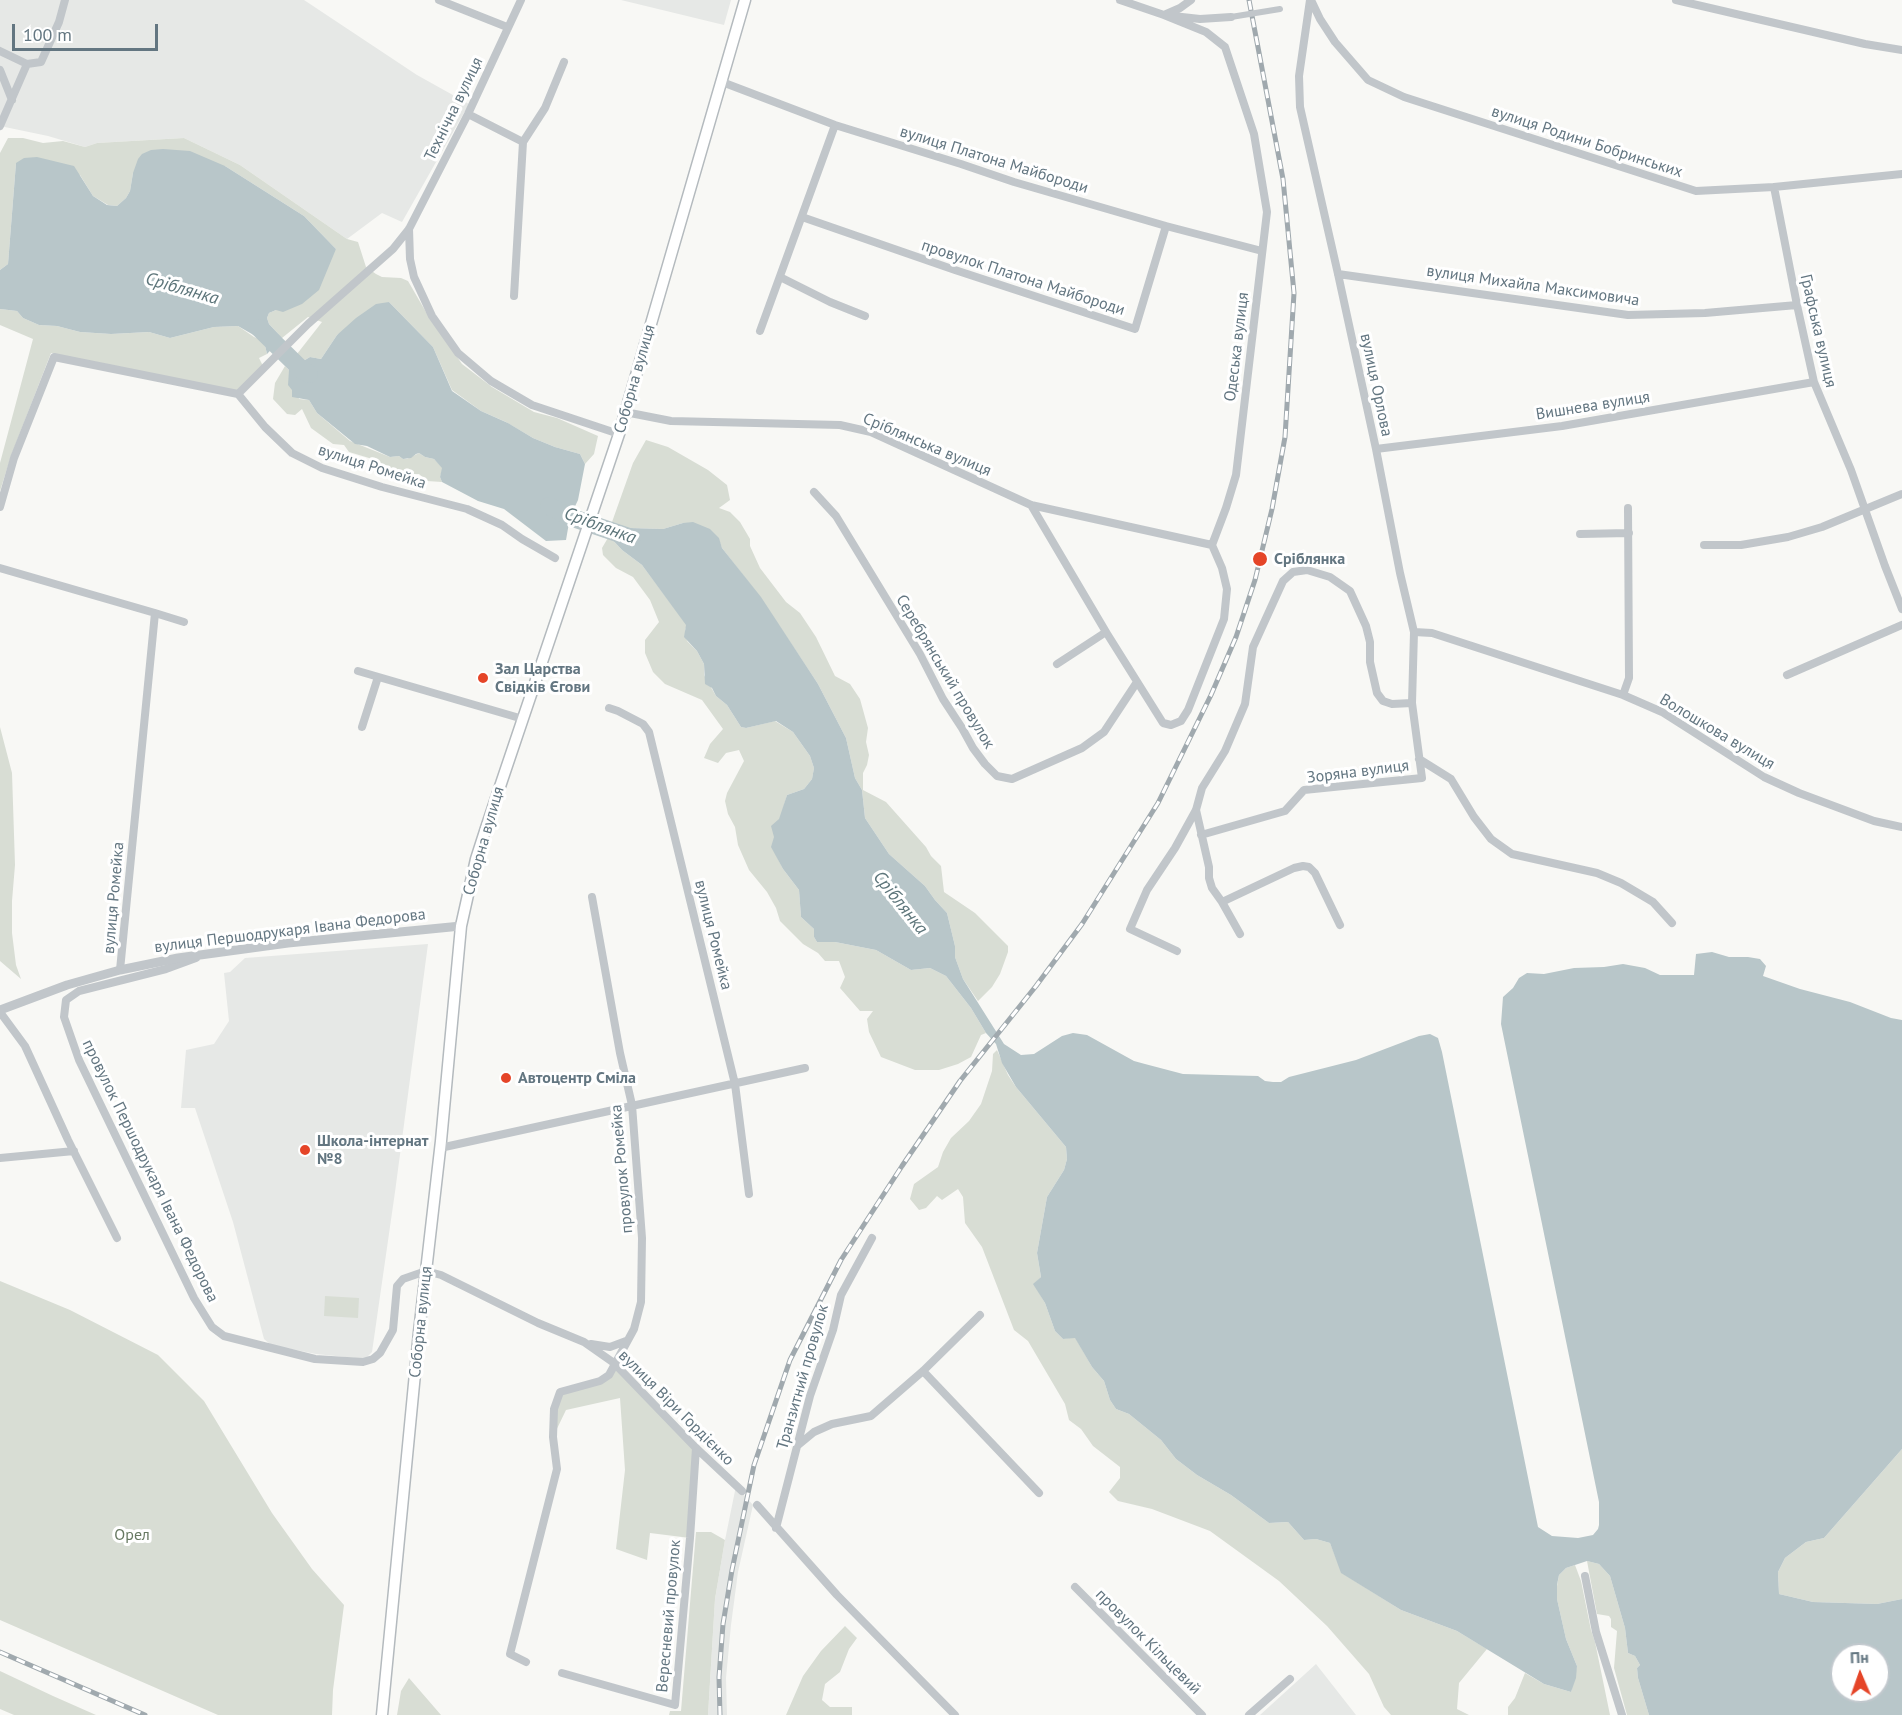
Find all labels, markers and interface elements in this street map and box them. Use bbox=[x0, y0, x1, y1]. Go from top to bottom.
scale bar bbox=[15, 12, 160, 50]
text: 100 m bbox=[23, 23, 72, 46]
street label: Технічна вулиця bbox=[421, 54, 487, 164]
street label: вулиця Родини Бобринських bbox=[1489, 102, 1685, 182]
street label: вулиця Платона Майбороди bbox=[898, 122, 1090, 198]
street label: провулок Платона Майбороди bbox=[919, 236, 1127, 320]
street label: вулиця Михайла Максимовича bbox=[1425, 262, 1641, 310]
water label: Сріблянка bbox=[143, 268, 221, 310]
street label: Графська вулиця bbox=[1796, 272, 1840, 390]
street label: Одеська вулиця bbox=[1221, 291, 1253, 403]
street label: Соборна вулиця bbox=[610, 322, 660, 436]
street label: вулиця Орлова bbox=[1356, 332, 1396, 438]
street label: Вишнева вулиця bbox=[1535, 388, 1651, 424]
street label: Сріблянська вулиця bbox=[860, 409, 994, 481]
street label: вулиця Ромейка bbox=[316, 441, 428, 493]
water label: Сріблянка bbox=[561, 503, 639, 549]
place label: Сріблянка bbox=[1274, 549, 1345, 569]
marker: Сріблянка bbox=[1251, 550, 1269, 568]
street label: Серебрянський провулок bbox=[891, 592, 999, 752]
place label: Зал Царства Свідків Єгови bbox=[495, 659, 590, 697]
marker: Зал Царства Свідків Єгови bbox=[476, 671, 490, 685]
street label: Волошкова вулиця bbox=[1656, 690, 1778, 774]
street label: Зоряна вулиця bbox=[1306, 756, 1410, 788]
street label: Соборна вулиця bbox=[459, 784, 509, 898]
street label: вулиця Ромейка bbox=[100, 841, 128, 955]
water label: Сріблянка bbox=[868, 867, 932, 939]
street label: вулиця Ромейка bbox=[690, 878, 736, 992]
street label: вулиця Першодрукаря Івана Федорова bbox=[153, 905, 427, 957]
street label: провулок Першодрукаря Івана Федорова bbox=[78, 1037, 222, 1305]
place label: Автоцентр Сміла bbox=[518, 1068, 636, 1088]
marker: Автоцентр Сміла bbox=[499, 1071, 513, 1085]
street label: провулок Ромейка bbox=[607, 1104, 637, 1234]
place label: Школа-інтернат №8 bbox=[317, 1131, 428, 1169]
marker: Школа-інтернат №8 bbox=[298, 1143, 312, 1157]
street label: Соборна вулиця bbox=[406, 1265, 436, 1379]
street label: Транзитний провулок bbox=[773, 1302, 833, 1452]
street label: вулиця Віри Гордієнко bbox=[614, 1346, 738, 1470]
park label: Орел bbox=[114, 1525, 150, 1545]
street label: Вересневий провулок bbox=[653, 1539, 685, 1693]
street label: провулок Кільцевий bbox=[1091, 1585, 1205, 1699]
north arrow bbox=[1830, 1643, 1890, 1703]
text: Пн bbox=[1850, 1647, 1869, 1667]

